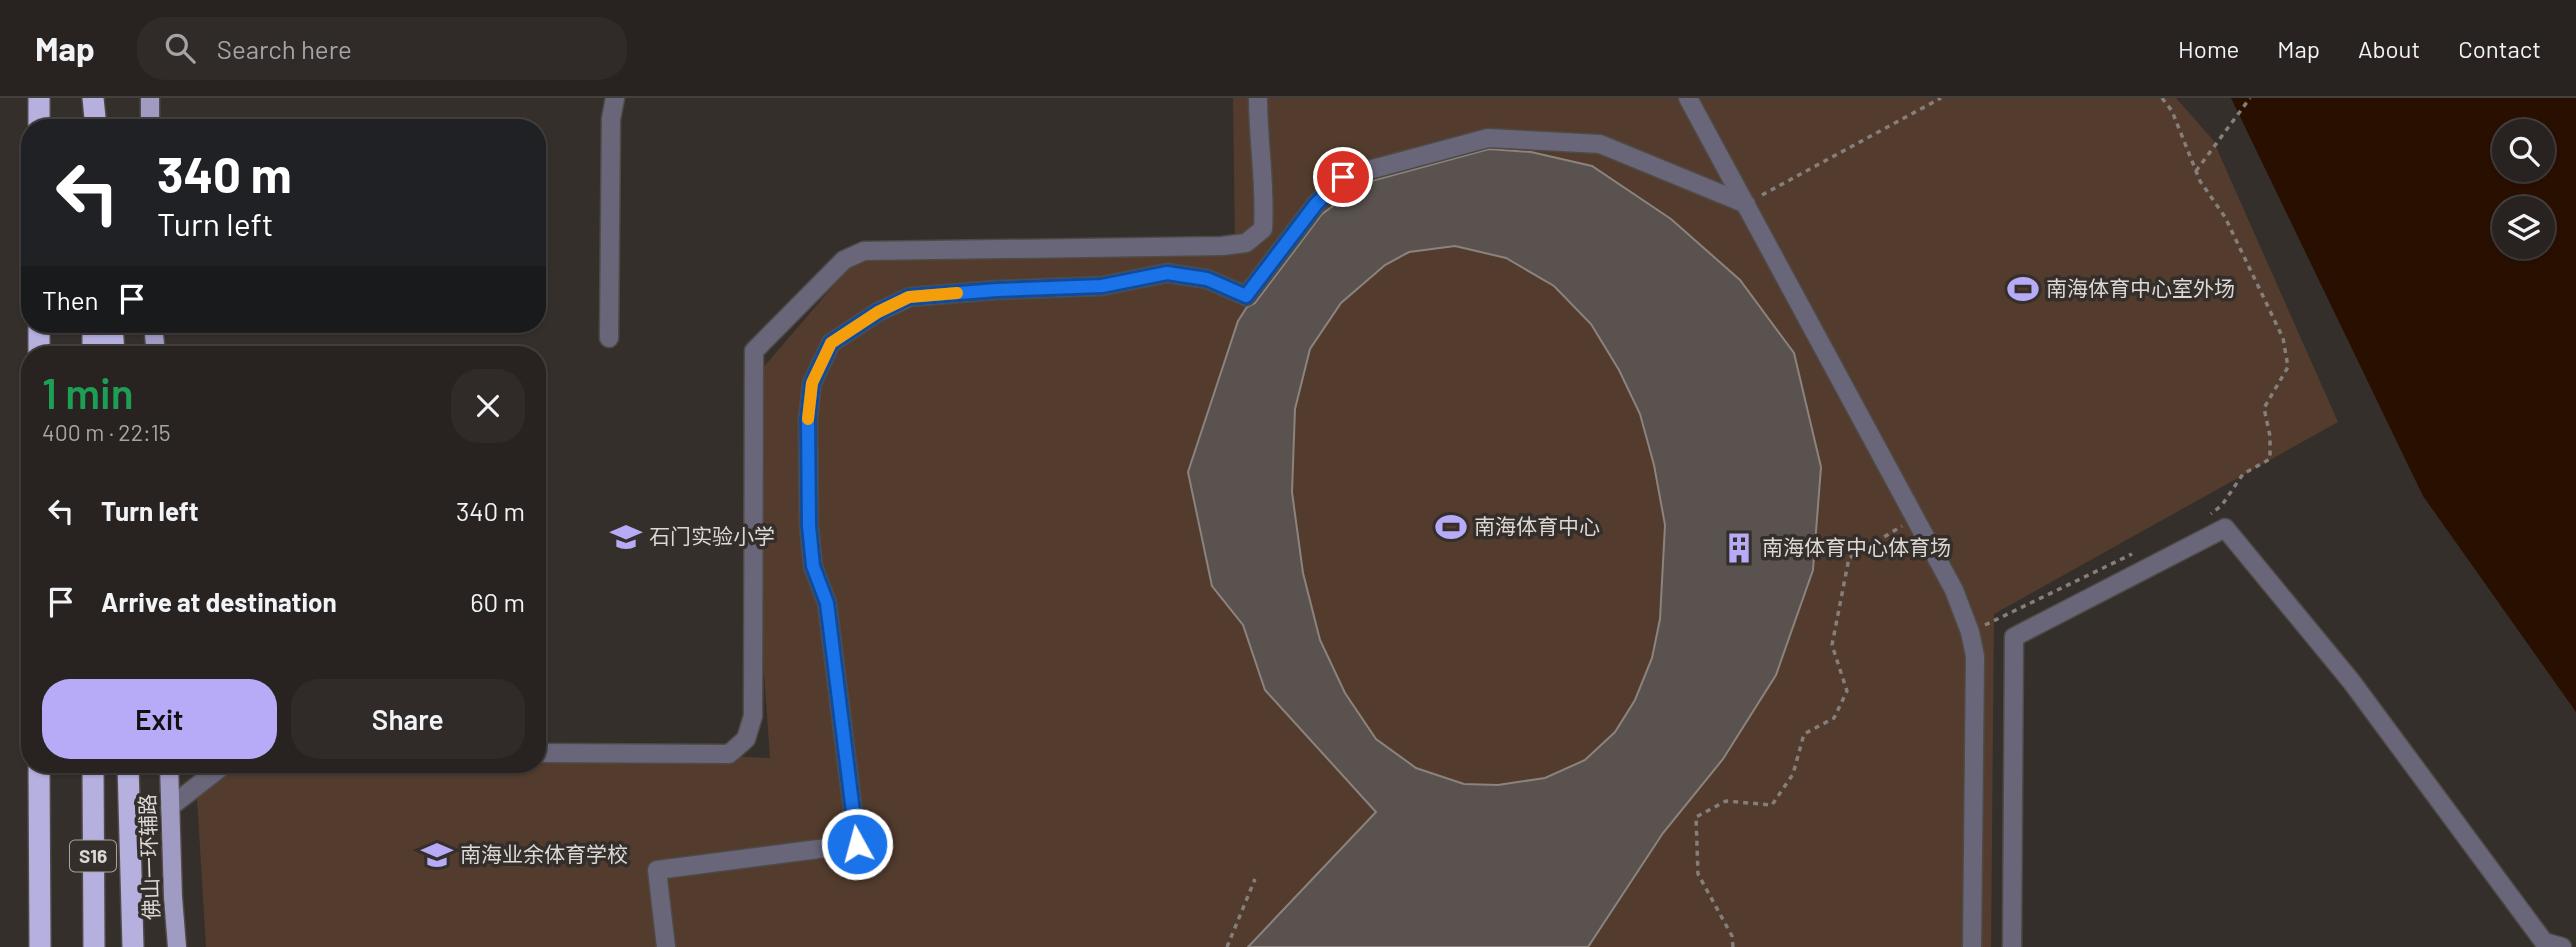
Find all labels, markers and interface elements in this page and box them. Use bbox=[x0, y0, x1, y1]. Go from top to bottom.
search box bbox=[137, 17, 627, 80]
text: Map bbox=[35, 28, 95, 68]
icon: search bbox=[161, 29, 199, 67]
text: Search here bbox=[217, 33, 352, 64]
text: Home bbox=[2178, 34, 2239, 63]
text: Map bbox=[2277, 34, 2320, 63]
text: About bbox=[2358, 34, 2420, 63]
text: Contact bbox=[2458, 34, 2541, 63]
map controls bbox=[2492, 119, 2555, 259]
button: search bbox=[2492, 119, 2555, 182]
text: 340 m bbox=[157, 144, 292, 203]
icon: left bbox=[42, 147, 133, 238]
pin bbox=[1313, 147, 1373, 207]
icon: arrive bbox=[1324, 158, 1362, 196]
button: layers bbox=[2492, 196, 2555, 259]
text: Turn left bbox=[157, 204, 274, 242]
sports icon: 南海体育中心室外场 bbox=[2006, 272, 2040, 306]
place label: 南海体育中心室外场 bbox=[2046, 275, 2235, 300]
icon: arrive bbox=[113, 280, 151, 318]
text: Then bbox=[42, 284, 99, 315]
text: 1 min bbox=[42, 367, 134, 417]
button: close bbox=[451, 369, 525, 443]
text: 400 m · 22:15 bbox=[42, 418, 171, 446]
icon: left bbox=[42, 492, 80, 530]
text: Turn left bbox=[101, 495, 199, 526]
text: 340 m bbox=[456, 495, 525, 526]
sports icon: 南海体育中心 bbox=[1434, 510, 1468, 544]
place label: 南海体育中心 bbox=[1474, 513, 1600, 538]
school or university icon: 石门实验小学 bbox=[609, 520, 643, 554]
place label: 石门实验小学 bbox=[649, 523, 775, 548]
building icon: 南海体育中心体育场 bbox=[1722, 531, 1756, 565]
place label: 南海体育中心体育场 bbox=[1762, 534, 1951, 559]
icon: arrive bbox=[42, 583, 80, 621]
text: Arrive at destination bbox=[101, 586, 337, 617]
text: 60 m bbox=[470, 586, 525, 617]
button: Exit bbox=[42, 679, 277, 759]
button: Share bbox=[291, 679, 525, 759]
street label: 佛山一环辅路 bbox=[134, 794, 163, 920]
position arrow bbox=[820, 807, 894, 881]
school or university icon: 南海业余体育学校 bbox=[420, 838, 454, 872]
road number: S16 bbox=[70, 841, 116, 872]
place label: 南海业余体育学校 bbox=[460, 841, 628, 866]

